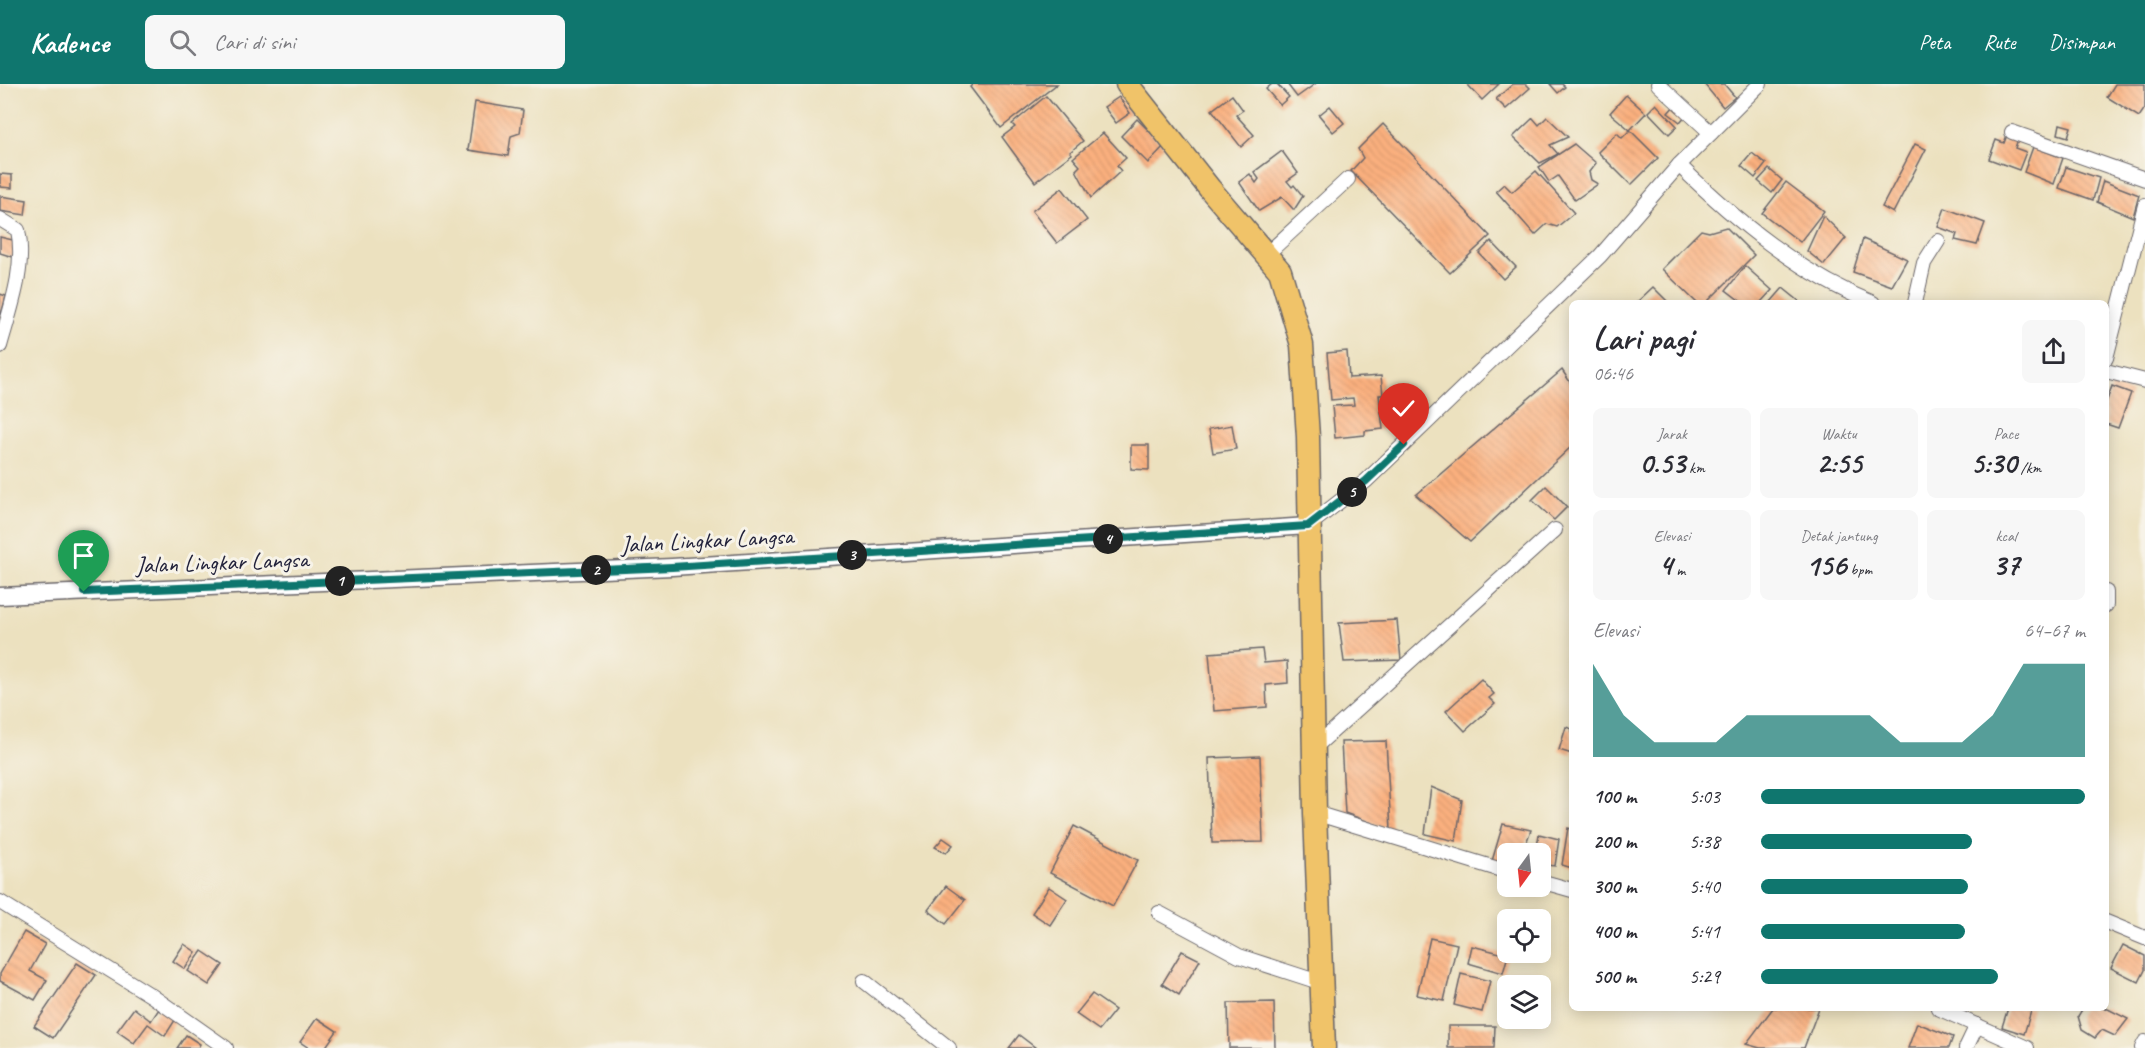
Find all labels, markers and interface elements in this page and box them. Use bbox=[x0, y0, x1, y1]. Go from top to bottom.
search box bbox=[145, 15, 565, 69]
text: Kadence bbox=[30, 25, 109, 60]
icon: search bbox=[166, 26, 199, 59]
text: Cari di sini bbox=[214, 28, 295, 56]
text: Peta bbox=[1919, 29, 1950, 55]
text: Rute bbox=[1983, 29, 2016, 55]
text: Disimpan bbox=[2049, 29, 2115, 55]
text: Lari pagi bbox=[1593, 317, 1693, 359]
button: share bbox=[2022, 320, 2085, 383]
text: 06:46 bbox=[1593, 361, 1633, 386]
pin bbox=[1378, 383, 1429, 445]
icon: check bbox=[1387, 392, 1420, 425]
text: Jarak bbox=[1657, 424, 1687, 444]
text: Waktu bbox=[1821, 424, 1857, 444]
text: Pace bbox=[1994, 424, 2018, 444]
text: 0.53 bbox=[1639, 444, 1685, 482]
text: 2:55 bbox=[1816, 444, 1862, 482]
text: 5:30 bbox=[1971, 444, 2017, 482]
text: km bbox=[1685, 458, 1705, 478]
text: /km bbox=[2017, 458, 2041, 478]
pin: 5 bbox=[1337, 477, 1367, 507]
text: 5 bbox=[1349, 482, 1355, 502]
street label: Jalan Lingkar Langsa bbox=[619, 520, 796, 560]
pin: 4 bbox=[1093, 524, 1123, 554]
text: Elevasi bbox=[1654, 526, 1690, 546]
text: Detak jantung bbox=[1800, 526, 1878, 546]
text: kcal bbox=[1995, 526, 2017, 546]
text: 4 bbox=[1104, 529, 1112, 549]
pin bbox=[58, 530, 109, 592]
icon: arrive bbox=[67, 539, 100, 572]
pin: 3 bbox=[837, 540, 867, 570]
street label: Jalan Lingkar Langsa bbox=[134, 544, 311, 580]
text: 3 bbox=[848, 545, 856, 565]
text: 4 bbox=[1659, 546, 1672, 584]
text: 156 bbox=[1806, 546, 1846, 584]
text: 37 bbox=[1993, 546, 2019, 584]
pin: 2 bbox=[581, 555, 611, 585]
text: 2 bbox=[592, 560, 600, 580]
text: m bbox=[1672, 560, 1685, 580]
text: bpm bbox=[1846, 560, 1872, 580]
pin: 1 bbox=[325, 566, 355, 596]
text: 1 bbox=[336, 571, 344, 591]
text: Elevasi bbox=[1593, 618, 1639, 643]
text: 64–67 m bbox=[2024, 618, 2085, 643]
text: 100 m bbox=[1593, 784, 1636, 809]
text: 5:03 bbox=[1689, 784, 1720, 809]
text: 200 m bbox=[1593, 829, 1636, 854]
text: 5:38 bbox=[1689, 829, 1720, 854]
north arrow bbox=[1497, 843, 1551, 897]
map controls bbox=[1497, 843, 1551, 1029]
text: 300 m bbox=[1593, 874, 1636, 899]
text: 5:40 bbox=[1689, 874, 1720, 899]
button: locate bbox=[1497, 909, 1551, 963]
text: 400 m bbox=[1593, 919, 1636, 944]
text: 5:41 bbox=[1689, 919, 1720, 944]
text: 500 m bbox=[1593, 964, 1636, 989]
text: 5:29 bbox=[1689, 964, 1720, 989]
button: layers bbox=[1497, 975, 1551, 1029]

